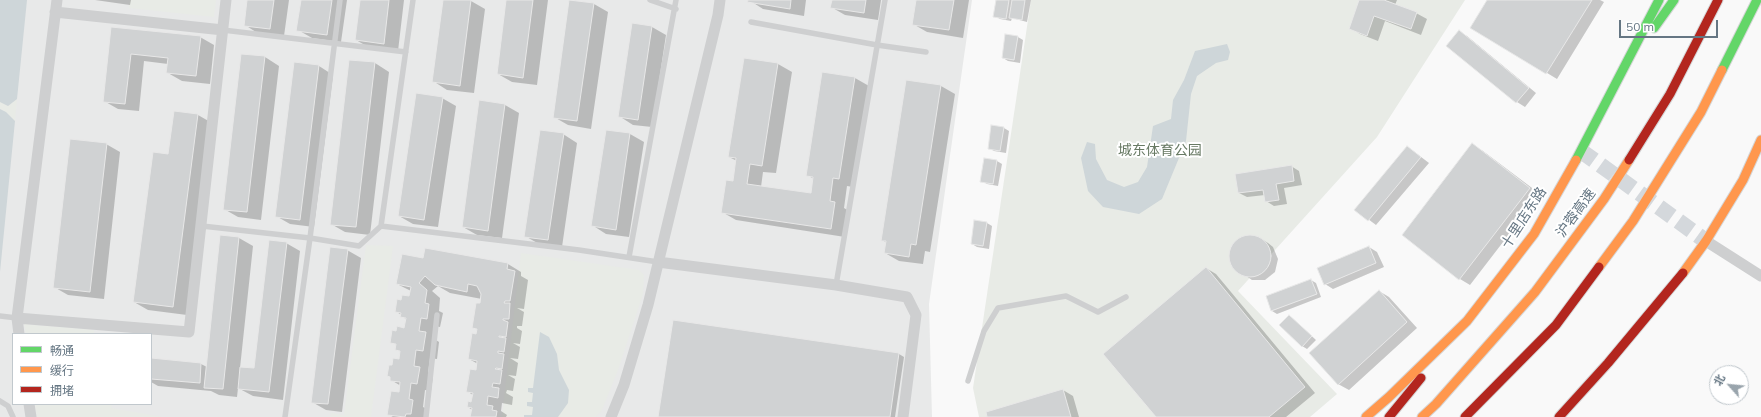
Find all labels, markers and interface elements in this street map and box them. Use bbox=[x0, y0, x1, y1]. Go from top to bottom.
scale bar bbox=[1621, 12, 1720, 38]
text: 50 m bbox=[1626, 19, 1654, 34]
park label: 城东体育公园 bbox=[1118, 143, 1202, 159]
street label: 十里店东路 bbox=[1498, 184, 1550, 252]
street label: 沪蓉高速 bbox=[1553, 185, 1599, 241]
legend bbox=[12, 333, 152, 405]
text: 畅通 bbox=[50, 343, 74, 358]
text: 缓行 bbox=[50, 363, 74, 378]
north arrow bbox=[1709, 365, 1749, 405]
text: 北 bbox=[1710, 372, 1728, 388]
text: 拥堵 bbox=[50, 383, 74, 398]

